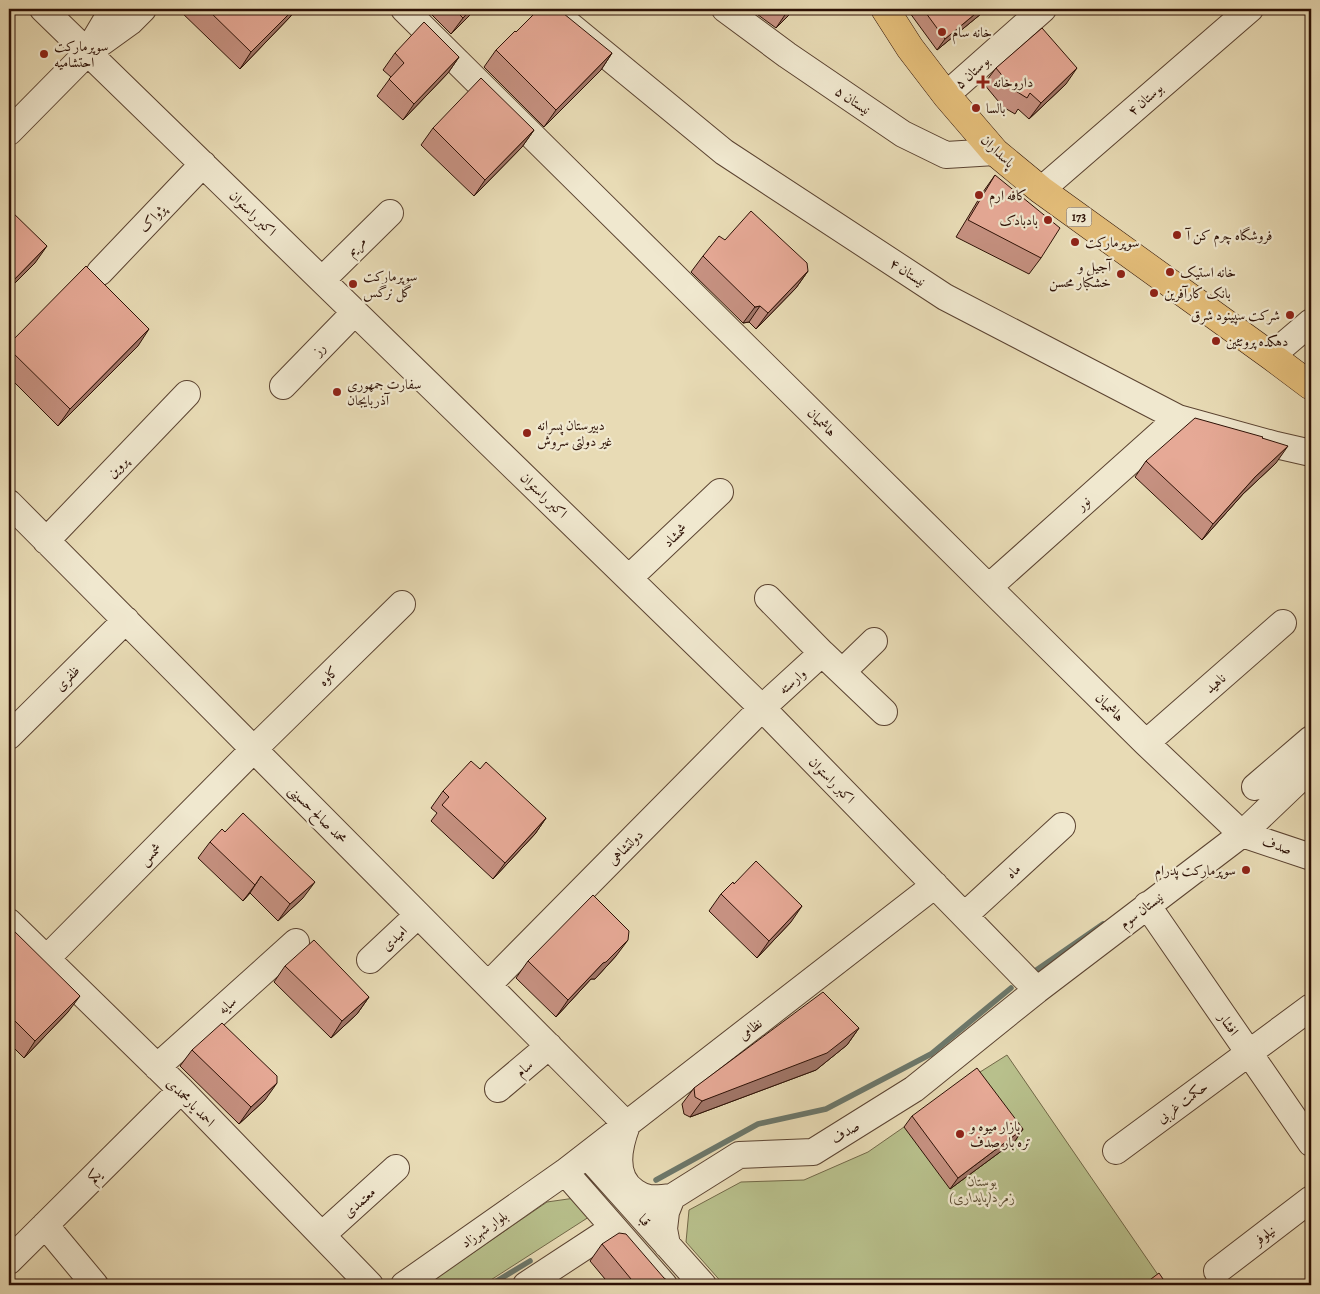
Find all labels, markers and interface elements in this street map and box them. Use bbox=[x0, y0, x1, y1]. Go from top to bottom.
place label: خانه سام bbox=[952, 23, 992, 45]
marker: خانه سام bbox=[936, 26, 948, 38]
place label: سوپرمارکت احتشامیه bbox=[54, 37, 108, 72]
marker: سوپرمارکت احتشامیه bbox=[38, 48, 50, 60]
street label: بوستان ۵ bbox=[951, 51, 994, 93]
place label: داروخانه bbox=[993, 73, 1033, 92]
marker: داروخانه bbox=[977, 76, 989, 88]
street label: بوستان ۴ bbox=[1124, 79, 1167, 120]
street label: نیستان ۵ bbox=[831, 82, 874, 119]
place label: بالسا bbox=[986, 99, 1006, 118]
marker: بالسا bbox=[970, 102, 982, 114]
street label: پاسداران bbox=[976, 131, 1020, 174]
street label: اکبر راستوان bbox=[225, 186, 280, 241]
place label: کافه ارم bbox=[989, 186, 1027, 208]
marker: کافه ارم bbox=[973, 189, 985, 201]
street label: پژواک bbox=[134, 199, 171, 237]
road number: 173 bbox=[1066, 208, 1092, 226]
place label: بادبادک bbox=[1000, 211, 1038, 230]
marker: بادبادک bbox=[1042, 214, 1054, 226]
place label: فروشگاه چرم کن آ bbox=[1184, 226, 1272, 248]
marker: فروشگاه چرم کن آ bbox=[1171, 229, 1183, 241]
street label: مریم bbox=[342, 232, 373, 263]
place label: سوپرمارکت bbox=[1085, 233, 1139, 252]
marker: سوپرمارکت bbox=[1069, 236, 1081, 248]
street label: نیستان ۴ bbox=[886, 254, 929, 291]
place label: آجیل و خشکبار محسن bbox=[1049, 257, 1113, 292]
place label: خانه استیک bbox=[1180, 263, 1236, 282]
marker: خانه استیک bbox=[1164, 266, 1176, 278]
place label: سوپرمارکت گل نرگس bbox=[363, 267, 417, 303]
marker: آجیل و خشکبار محسن bbox=[1115, 268, 1127, 280]
marker: سوپرمارکت گل نرگس bbox=[347, 278, 359, 290]
place label: بانک کارآفرین bbox=[1164, 284, 1231, 303]
marker: بانک کارآفرین bbox=[1148, 287, 1160, 299]
place label: شرکت سپینود شرق bbox=[1191, 306, 1280, 325]
marker: شرکت سپینود شرق bbox=[1284, 309, 1296, 321]
place label: دهکده پروتئین bbox=[1226, 332, 1288, 351]
marker: دهکده پروتئین bbox=[1210, 335, 1222, 347]
street label: رز bbox=[307, 339, 330, 361]
place label: سفارت جمهوری آذربایجان bbox=[347, 375, 422, 410]
marker: سفارت جمهوری آذربایجان bbox=[331, 386, 343, 398]
street label: هاشمیان bbox=[803, 404, 840, 441]
place label: دبیرستان پسرانه غیر دولتی سروش bbox=[537, 416, 612, 451]
marker: دبیرستان پسرانه غیر دولتی سروش bbox=[521, 427, 533, 439]
street label: پروین bbox=[102, 451, 133, 482]
street label: اکبر راستوان bbox=[516, 468, 571, 523]
street label: نور bbox=[1071, 492, 1095, 516]
street label: شمشاد bbox=[659, 519, 692, 552]
street label: ظفری bbox=[50, 661, 84, 695]
street label: کاوه bbox=[314, 662, 343, 691]
street label: وارسته bbox=[774, 664, 810, 699]
street label: ناهید bbox=[1201, 669, 1230, 698]
street label: هاشمیان bbox=[1091, 689, 1128, 726]
street label: اکبر راستوان bbox=[804, 753, 859, 808]
street label: محمد صالح حسینی bbox=[282, 781, 351, 850]
street label: دولتشاهی bbox=[603, 825, 647, 869]
street label: صدف bbox=[1260, 832, 1294, 859]
street label: شمس bbox=[135, 839, 166, 870]
street label: ماه bbox=[1002, 860, 1025, 883]
place label: سوپرمارکت پدرام bbox=[1155, 861, 1236, 883]
marker: سوپرمارکت پدرام bbox=[1240, 864, 1252, 876]
street label: نیستان سوم bbox=[1115, 888, 1169, 936]
street label: امیدی bbox=[377, 921, 411, 955]
street label: سایه bbox=[214, 992, 241, 1019]
street label: افشار bbox=[1213, 1007, 1243, 1040]
street label: نظامی bbox=[734, 1014, 767, 1045]
street label: سام bbox=[512, 1055, 539, 1084]
street label: احمد یارمحمدی bbox=[162, 1074, 219, 1131]
street label: حکمت غربی bbox=[1153, 1077, 1212, 1128]
street label: صدف bbox=[827, 1116, 863, 1148]
place label: بازار میوه و تره بار صدف bbox=[968, 1117, 1031, 1152]
marker: بازار میوه و تره بار صدف bbox=[954, 1128, 966, 1140]
street label: یکم bbox=[83, 1164, 109, 1190]
park label: بوستان زمرد(پایداری) bbox=[949, 1172, 1015, 1208]
street label: معتمدی bbox=[339, 1183, 380, 1222]
street label: بلوار شهرزاد bbox=[457, 1206, 512, 1252]
street label: قبا bbox=[634, 1210, 655, 1231]
street label: نیلوفر bbox=[1248, 1221, 1279, 1251]

